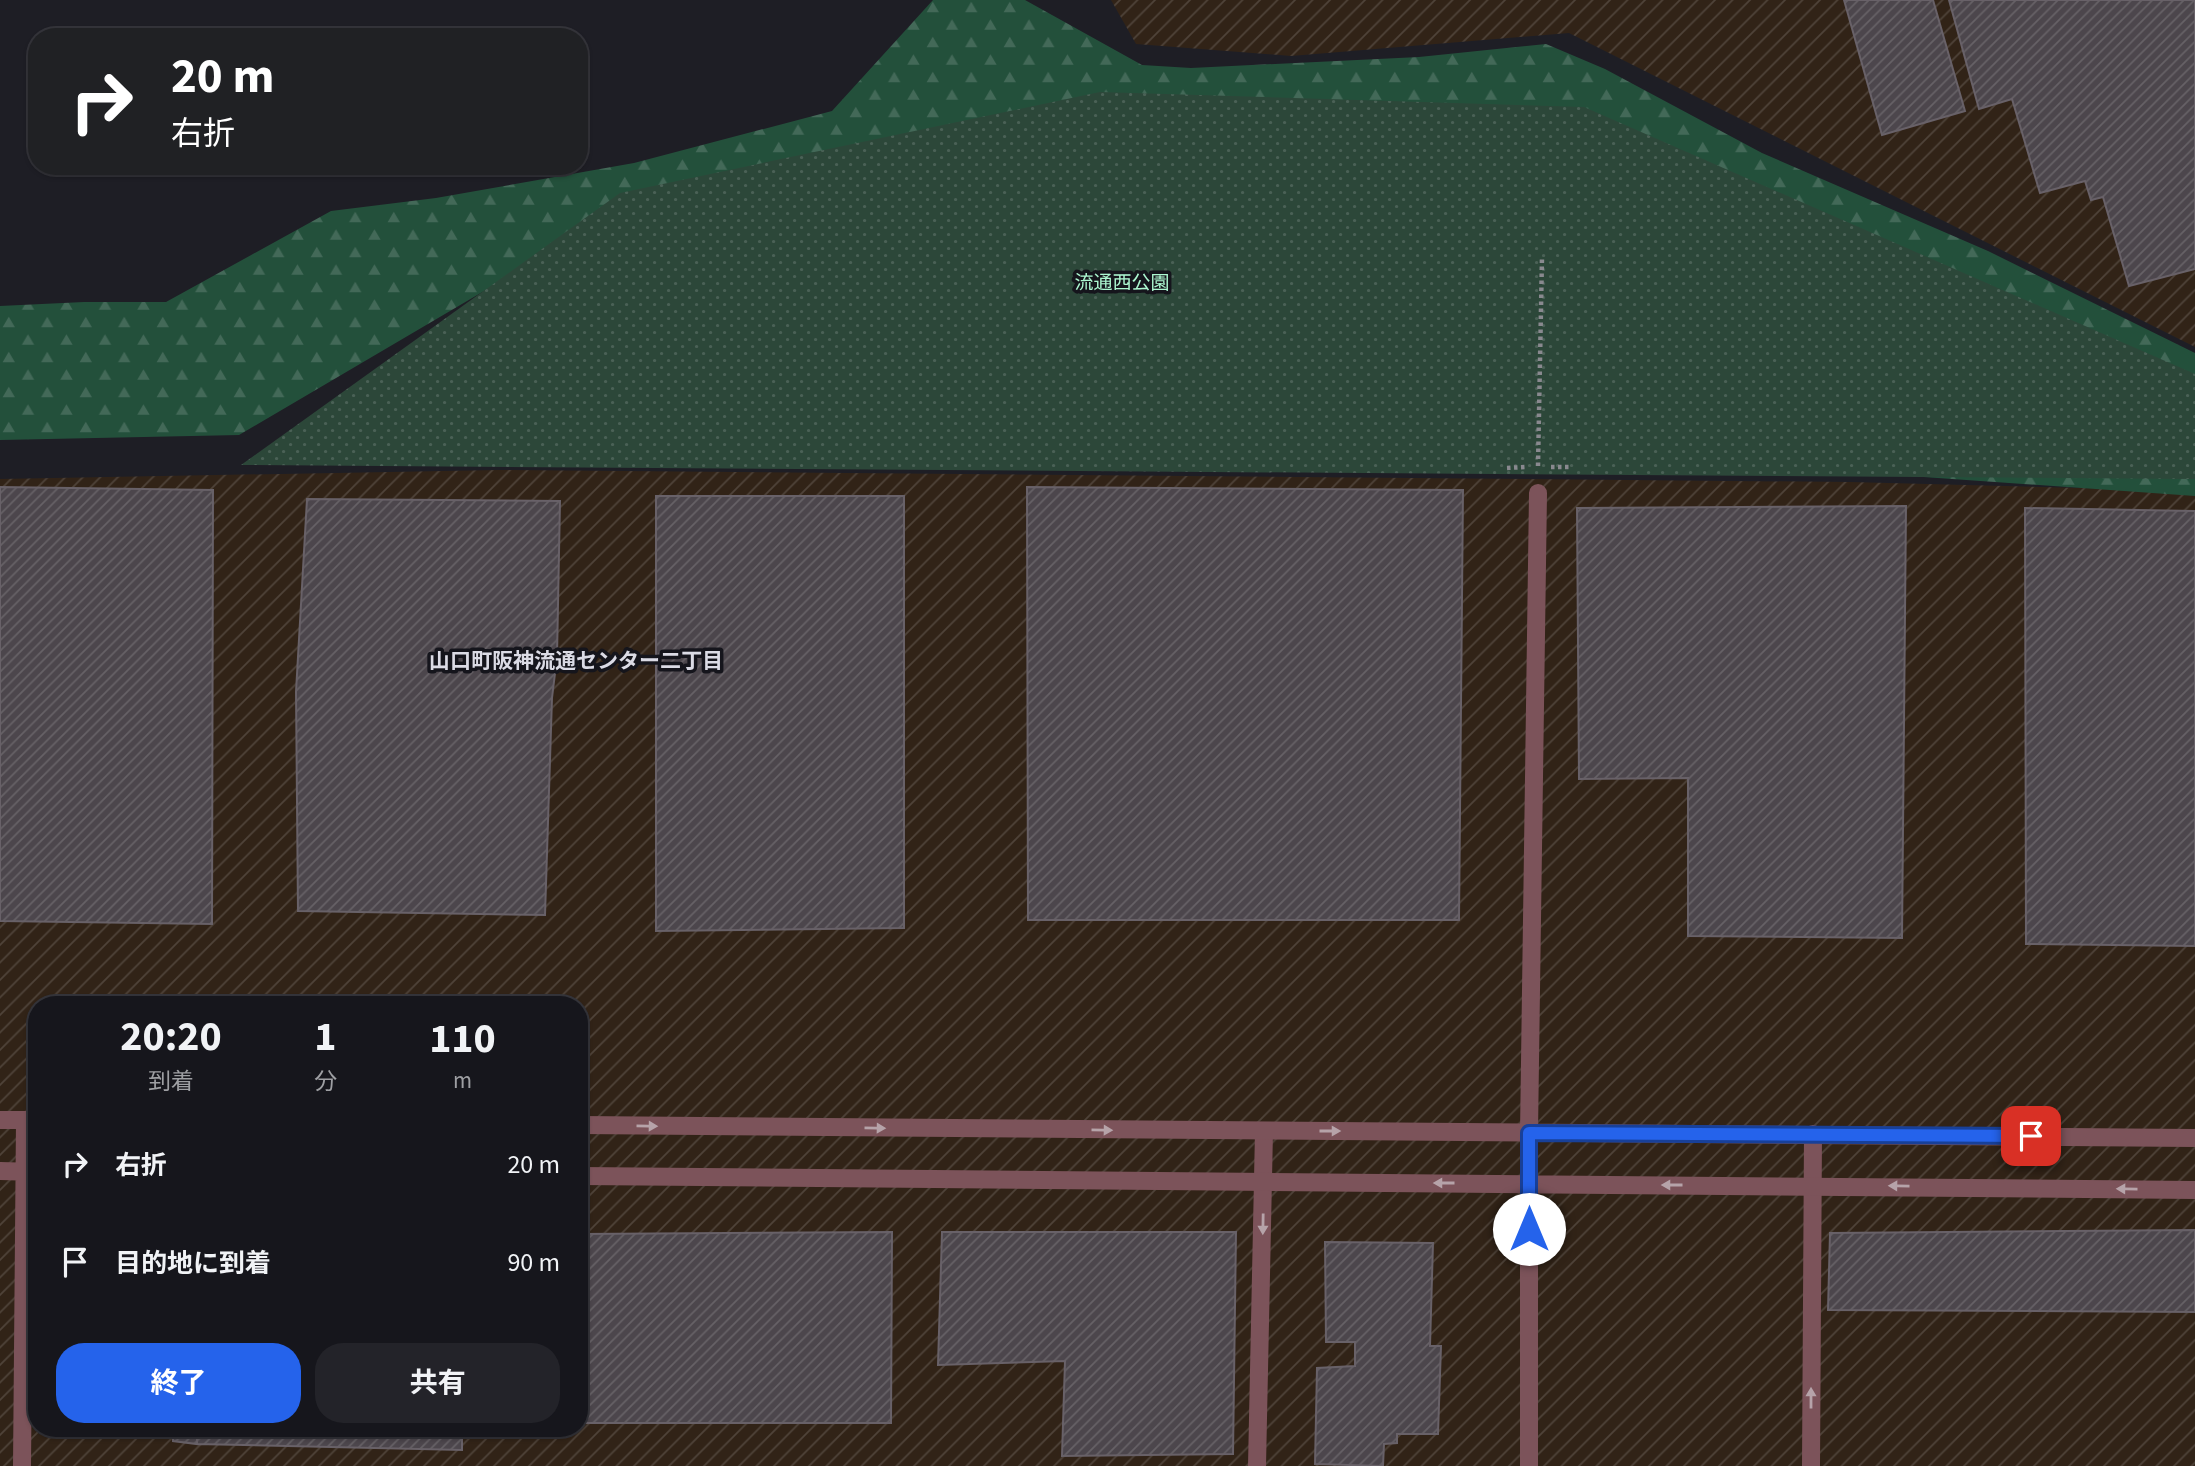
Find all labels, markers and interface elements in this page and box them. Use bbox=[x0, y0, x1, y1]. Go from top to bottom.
text: 20 m bbox=[171, 42, 275, 112]
icon: right bbox=[56, 56, 147, 147]
text: 右折 bbox=[171, 111, 235, 157]
park label: 流通西公園 bbox=[1074, 270, 1170, 297]
district label: 山口町阪神流通センター二丁目 bbox=[429, 646, 723, 676]
text: 20:20 bbox=[120, 1007, 222, 1067]
text: 1 bbox=[314, 1007, 336, 1067]
text: 110 bbox=[429, 1009, 496, 1069]
text: m bbox=[453, 1064, 472, 1097]
text: 到着 bbox=[148, 1065, 194, 1098]
text: 分 bbox=[314, 1065, 337, 1098]
pin bbox=[2001, 1106, 2061, 1166]
icon: arrive bbox=[2012, 1117, 2050, 1155]
one-way arrow bbox=[637, 1120, 659, 1131]
one-way arrow bbox=[864, 1122, 886, 1134]
one-way arrow bbox=[1092, 1124, 1114, 1136]
one-way arrow bbox=[1319, 1126, 1341, 1137]
icon: right bbox=[56, 1145, 94, 1183]
text: 20 m bbox=[507, 1146, 560, 1183]
text: 右折 bbox=[115, 1147, 167, 1184]
one-way arrow bbox=[1433, 1177, 1455, 1189]
one-way arrow bbox=[1661, 1179, 1683, 1191]
one-way arrow bbox=[1888, 1181, 1910, 1192]
one-way arrow bbox=[2116, 1183, 2138, 1195]
position arrow bbox=[1492, 1192, 1566, 1266]
one-way arrow bbox=[1258, 1213, 1269, 1235]
icon: arrive bbox=[56, 1243, 94, 1281]
text: 90 m bbox=[507, 1244, 560, 1281]
text: 目的地に到着 bbox=[115, 1245, 271, 1282]
button: 終了 bbox=[56, 1343, 301, 1423]
button: 共有 bbox=[315, 1343, 560, 1423]
one-way arrow bbox=[1805, 1387, 1817, 1409]

